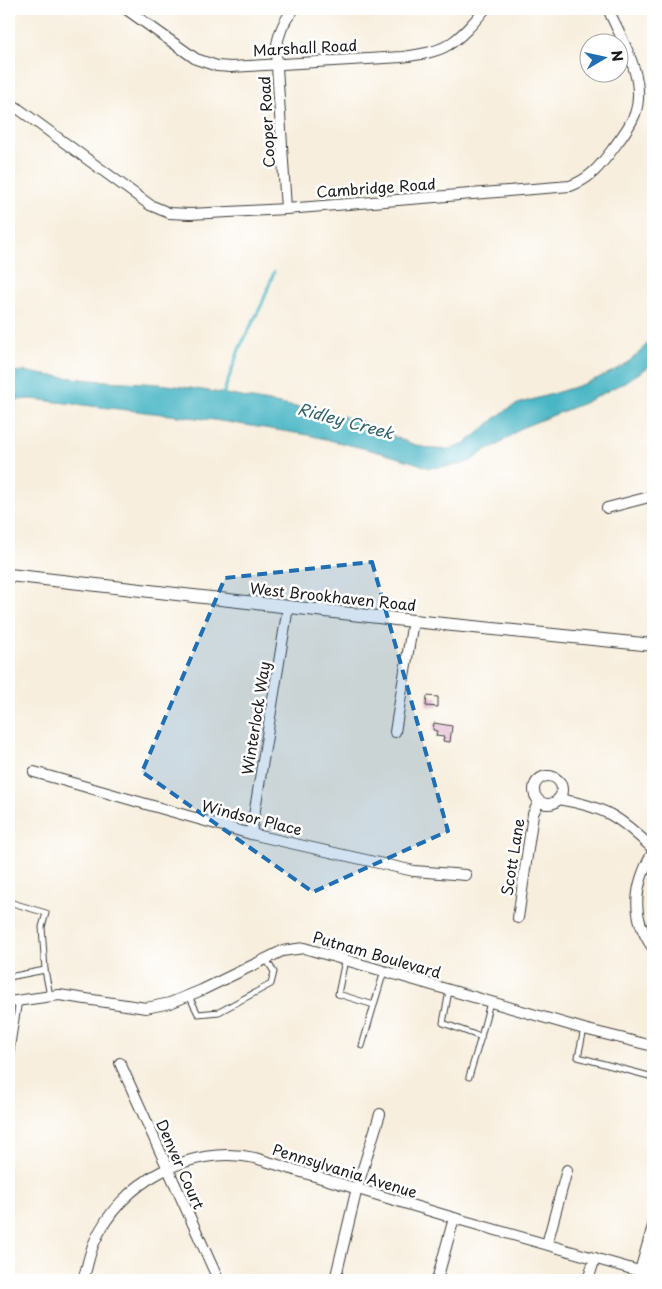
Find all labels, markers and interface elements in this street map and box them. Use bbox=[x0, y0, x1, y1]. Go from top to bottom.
north arrow bbox=[580, 32, 630, 82]
street label: Marshall Road bbox=[252, 33, 358, 61]
text: N bbox=[606, 49, 629, 63]
street label: Cooper Road bbox=[252, 75, 280, 169]
street label: Cambridge Road bbox=[316, 171, 436, 203]
water label: Ridley Creek bbox=[295, 396, 398, 445]
street label: West Brookhaven Road bbox=[249, 576, 417, 616]
street label: Winterlock Way bbox=[235, 659, 275, 777]
street label: Windsor Place bbox=[199, 793, 305, 841]
street label: Scott Lane bbox=[495, 817, 529, 897]
street label: Putnam Boulevard bbox=[310, 925, 444, 983]
street label: Denver Court bbox=[151, 1115, 211, 1213]
street label: Pennsylvania Avenue bbox=[270, 1137, 420, 1203]

